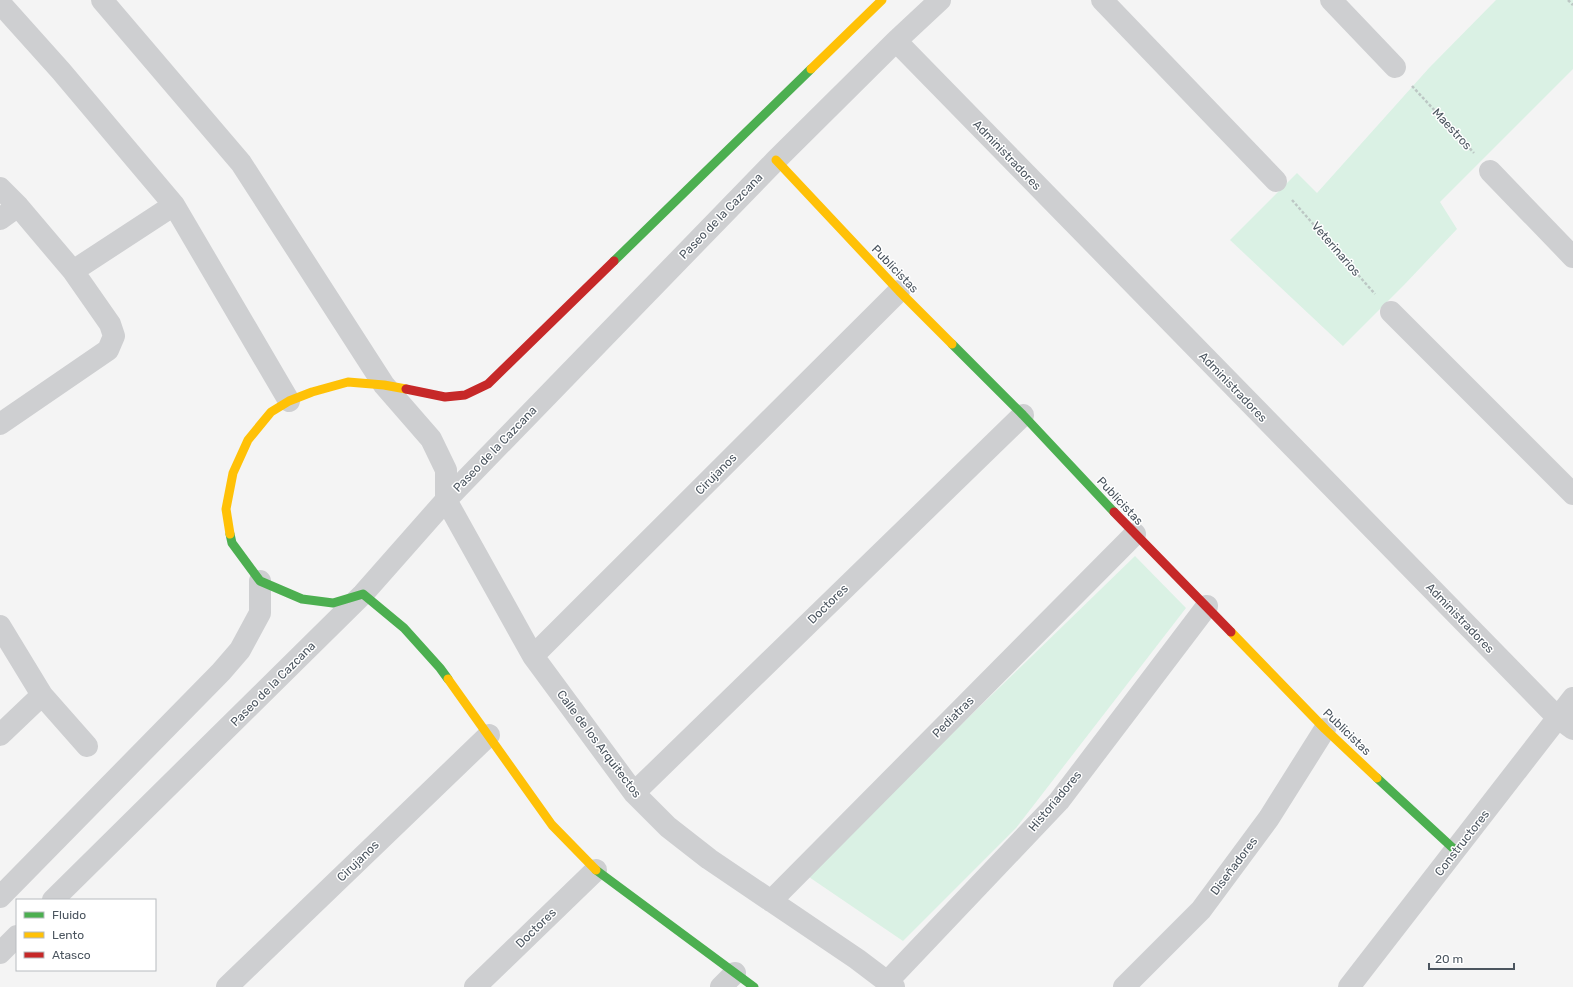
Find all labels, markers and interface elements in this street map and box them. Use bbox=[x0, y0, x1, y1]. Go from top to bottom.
street label: Maestros bbox=[1429, 106, 1475, 152]
street label: Administradores bbox=[970, 117, 1044, 193]
street label: Paseo de la Cazcana bbox=[676, 170, 766, 262]
street label: Veterinarios bbox=[1309, 219, 1363, 279]
street label: Publicistas bbox=[869, 242, 921, 296]
street label: Administradores bbox=[1196, 349, 1270, 425]
street label: Paseo de la Cazcana bbox=[450, 403, 540, 495]
street label: Cirujanos bbox=[692, 450, 740, 498]
street label: Publicistas bbox=[1094, 474, 1146, 528]
street label: Administradores bbox=[1423, 580, 1497, 656]
street label: Doctores bbox=[805, 581, 851, 627]
street label: Paseo de la Cazcana bbox=[228, 639, 318, 729]
street label: Calle de los Arquitectos bbox=[554, 687, 644, 801]
street label: Pediatras bbox=[929, 693, 977, 741]
street label: Publicistas bbox=[1320, 706, 1374, 758]
street label: Historiadores bbox=[1026, 768, 1084, 834]
street label: Constructores bbox=[1432, 807, 1492, 879]
street label: Diseñadores bbox=[1208, 834, 1260, 898]
street label: Cirujanos bbox=[334, 838, 382, 884]
legend bbox=[16, 899, 156, 971]
street label: Doctores bbox=[513, 905, 559, 951]
text: Fluido bbox=[52, 908, 86, 922]
text: Lento bbox=[52, 928, 84, 942]
scale bar bbox=[1429, 945, 1514, 971]
text: Atasco bbox=[52, 948, 91, 962]
text: 20 m bbox=[1435, 952, 1463, 966]

